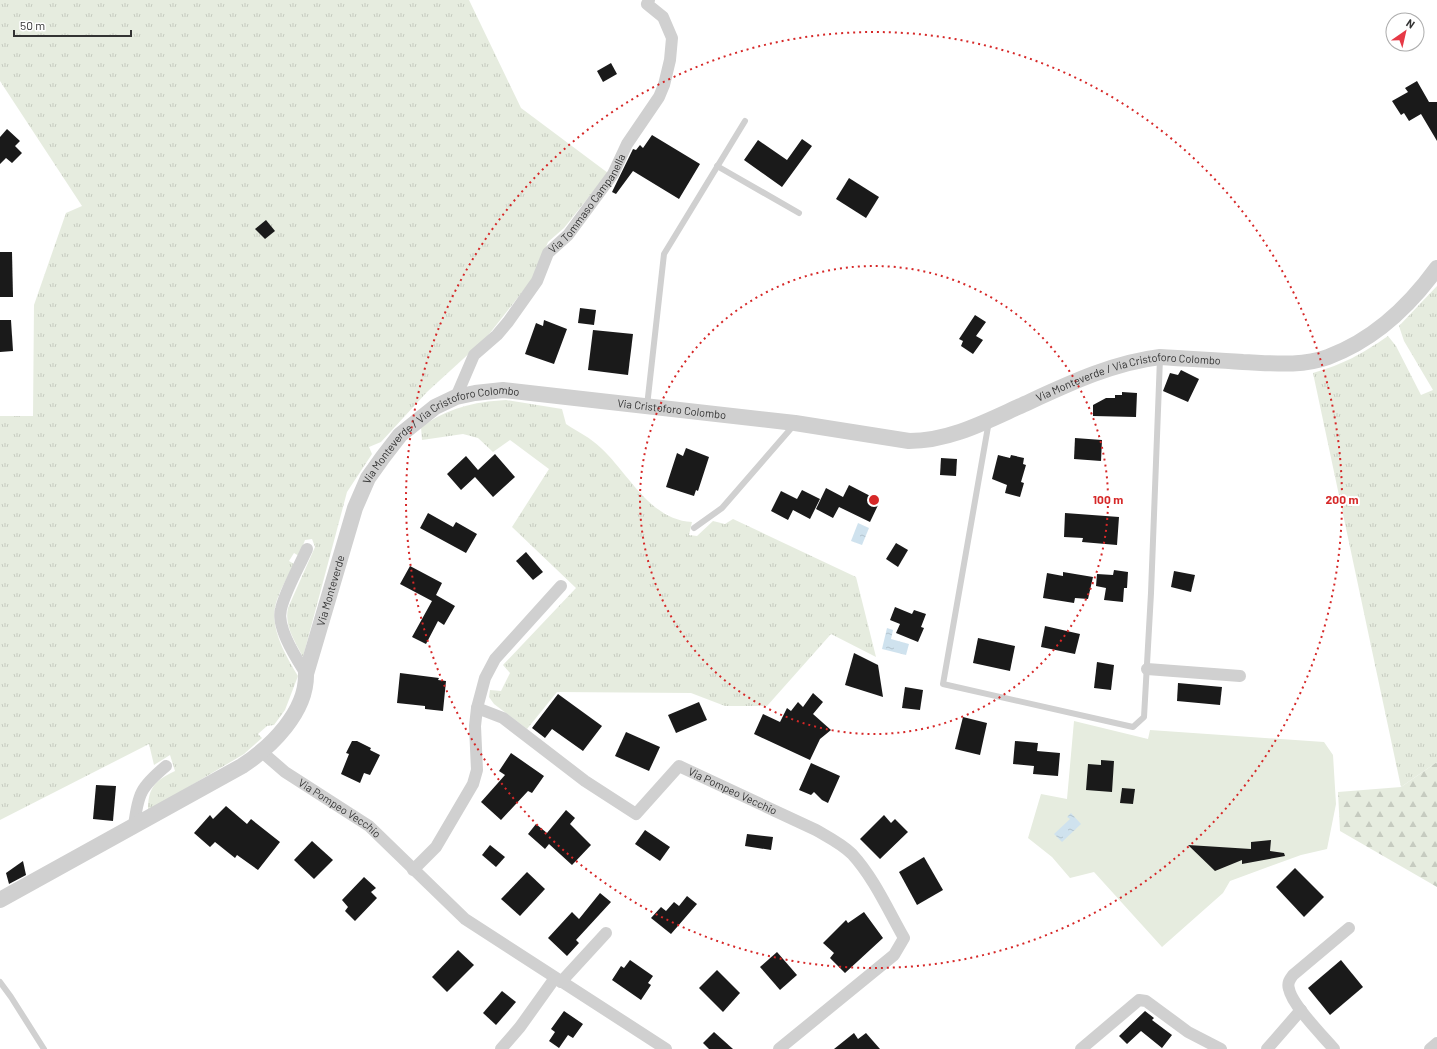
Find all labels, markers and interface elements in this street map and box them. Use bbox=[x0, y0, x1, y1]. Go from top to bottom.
scale bar bbox=[14, 12, 131, 38]
north arrow bbox=[1385, 12, 1425, 52]
text: N bbox=[1404, 16, 1418, 31]
text: 50 m bbox=[20, 18, 45, 32]
street label: Via Tommaso Campanella bbox=[545, 152, 628, 256]
street label: Via Monteverde / Via Cristoforo Colombo bbox=[1034, 350, 1221, 404]
street label: Via Monteverde / Via Cristoforo Colombo bbox=[359, 383, 520, 486]
street label: Via Cristoforo Colombo bbox=[617, 396, 727, 421]
text: 100 m bbox=[1093, 492, 1123, 506]
text: 200 m bbox=[1326, 492, 1358, 506]
centre of rings bbox=[867, 493, 881, 507]
street label: Via Monteverde bbox=[314, 553, 347, 628]
street label: Via Pompeo Vecchio bbox=[686, 764, 779, 817]
street label: Via Pompeo Vecchio bbox=[296, 775, 384, 840]

